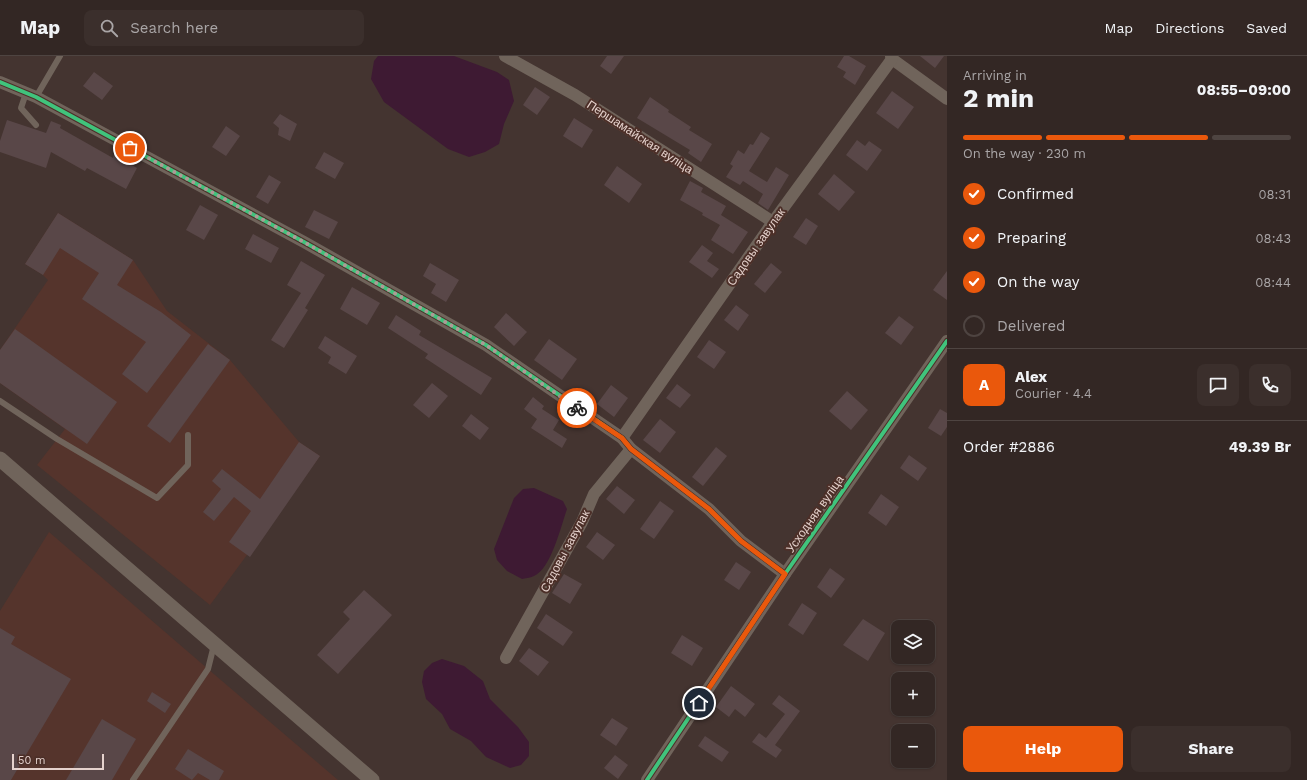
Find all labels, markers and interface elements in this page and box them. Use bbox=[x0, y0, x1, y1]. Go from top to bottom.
search box bbox=[84, 10, 364, 46]
text: Map bbox=[20, 16, 60, 39]
icon: search bbox=[98, 17, 120, 39]
text: Search here bbox=[130, 19, 218, 37]
text: Map bbox=[1105, 20, 1133, 36]
text: Directions bbox=[1155, 20, 1224, 36]
text: Saved bbox=[1246, 20, 1287, 36]
text: Arriving in bbox=[963, 68, 1027, 83]
text: 08:55–09:00 bbox=[1197, 81, 1291, 99]
text: 2 min bbox=[963, 83, 1034, 113]
street label: Першамайская вуліца bbox=[584, 97, 696, 177]
pin bbox=[113, 131, 147, 165]
icon: bag bbox=[119, 137, 141, 159]
text: On the way · 230 m bbox=[963, 146, 1086, 161]
icon: check bbox=[963, 183, 985, 205]
text: Confirmed bbox=[997, 185, 1074, 203]
text: 08:31 bbox=[1258, 187, 1291, 202]
street label: Садовы завулак bbox=[724, 205, 788, 288]
icon: check bbox=[963, 227, 985, 249]
text: Preparing bbox=[997, 229, 1066, 247]
text: 08:43 bbox=[1256, 231, 1291, 246]
icon: check bbox=[963, 271, 985, 293]
text: On the way bbox=[997, 273, 1079, 291]
text: 08:44 bbox=[1255, 275, 1291, 290]
text: Delivered bbox=[997, 317, 1065, 335]
button: chat bbox=[1197, 364, 1239, 406]
button: phone bbox=[1249, 364, 1291, 406]
text: Alex bbox=[1015, 368, 1047, 386]
text: A bbox=[979, 376, 989, 394]
text: Courier · 4.4 bbox=[1015, 386, 1092, 401]
courier bbox=[557, 388, 597, 428]
icon: bike bbox=[566, 397, 588, 419]
text: Order #2886 bbox=[963, 438, 1055, 456]
text: 49.39 Br bbox=[1229, 438, 1291, 456]
street label: Усходняя вуліца bbox=[783, 473, 847, 555]
street label: Садовы завулак bbox=[537, 507, 593, 595]
map controls bbox=[891, 620, 935, 768]
button: layers bbox=[891, 620, 935, 664]
button: + bbox=[891, 672, 935, 716]
pin bbox=[682, 686, 716, 720]
icon: home bbox=[688, 692, 710, 714]
button: − bbox=[891, 724, 935, 768]
button: Help bbox=[963, 726, 1123, 772]
button: Share bbox=[1131, 726, 1291, 772]
scale bar bbox=[12, 752, 104, 771]
text: 50 m bbox=[18, 754, 45, 767]

